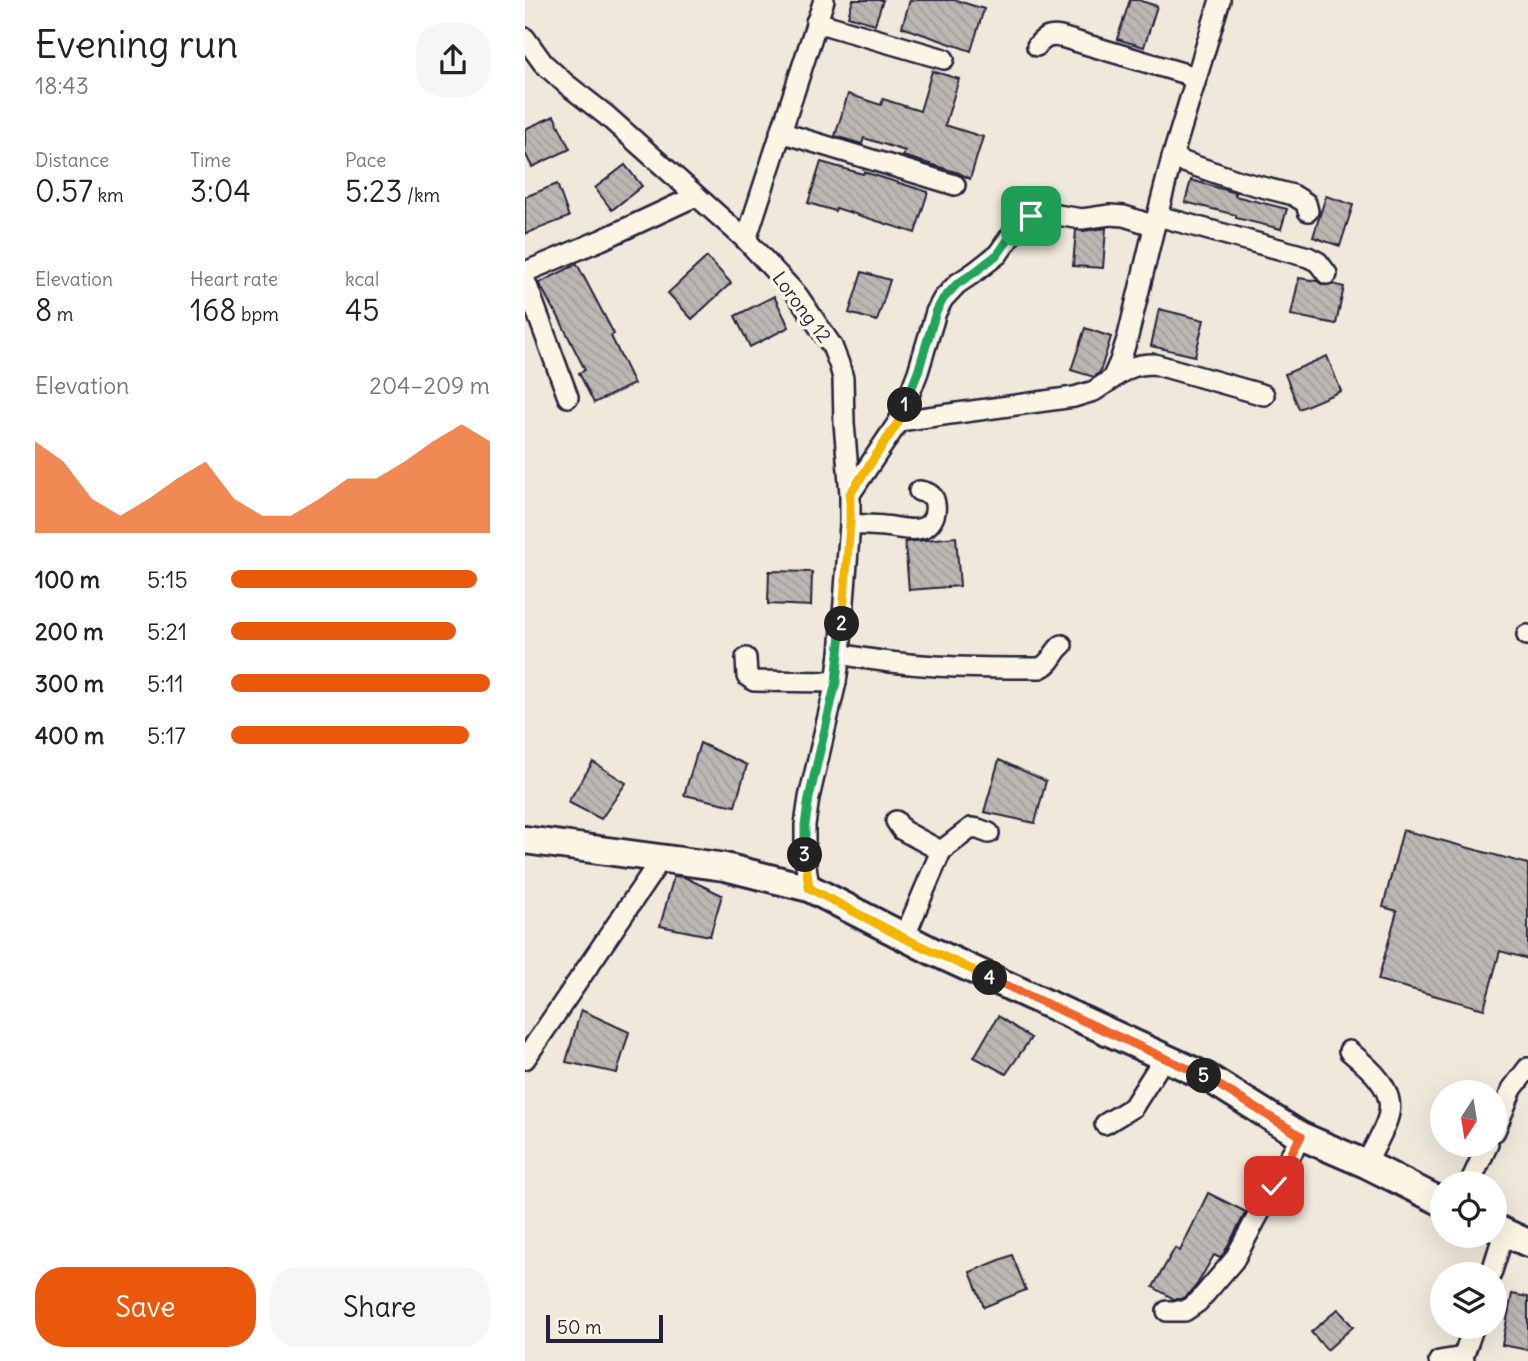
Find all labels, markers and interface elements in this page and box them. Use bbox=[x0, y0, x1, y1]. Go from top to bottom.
text: Evening run bbox=[35, 21, 238, 68]
button: share bbox=[416, 23, 490, 97]
text: 18:43 bbox=[35, 71, 89, 100]
text: Distance bbox=[35, 148, 109, 172]
text: Time bbox=[190, 148, 231, 172]
text: Pace bbox=[345, 148, 386, 172]
text: 0.57 bbox=[35, 172, 93, 210]
text: 3:04 bbox=[190, 172, 251, 210]
text: 5:23 bbox=[345, 172, 403, 210]
text: km bbox=[93, 183, 124, 207]
text: /km bbox=[403, 183, 440, 207]
pin bbox=[1001, 186, 1061, 246]
icon: arrive bbox=[1012, 197, 1050, 235]
text: Elevation bbox=[35, 267, 113, 291]
text: Heart rate bbox=[190, 267, 278, 291]
text: kcal bbox=[345, 267, 379, 291]
street label: Lorong 12 bbox=[767, 267, 837, 347]
text: 8 bbox=[35, 291, 52, 329]
text: 168 bbox=[190, 291, 237, 329]
text: 45 bbox=[345, 291, 380, 329]
text: m bbox=[52, 302, 73, 326]
text: bpm bbox=[237, 302, 279, 326]
text: Elevation bbox=[35, 371, 129, 400]
text: 204–209 m bbox=[369, 371, 490, 400]
pin: 1 bbox=[887, 388, 923, 422]
text: 1 bbox=[901, 392, 908, 416]
text: 100 m bbox=[35, 565, 100, 594]
text: 5:15 bbox=[147, 565, 188, 594]
pin: 2 bbox=[825, 606, 859, 642]
text: 2 bbox=[836, 611, 847, 635]
text: 200 m bbox=[35, 617, 104, 646]
text: 5:21 bbox=[147, 617, 187, 646]
text: 300 m bbox=[35, 669, 104, 698]
text: 5:11 bbox=[147, 669, 184, 698]
text: 400 m bbox=[35, 721, 104, 750]
text: 5:17 bbox=[147, 721, 186, 750]
pin: 3 bbox=[787, 838, 823, 872]
text: 3 bbox=[799, 842, 810, 866]
pin: 4 bbox=[973, 960, 1007, 996]
text: 4 bbox=[984, 965, 995, 989]
pin: 5 bbox=[1187, 1058, 1221, 1094]
text: 5 bbox=[1198, 1063, 1209, 1087]
north arrow bbox=[1430, 1080, 1507, 1157]
map controls bbox=[1430, 1080, 1507, 1339]
pin bbox=[1244, 1156, 1304, 1216]
icon: check bbox=[1255, 1167, 1293, 1205]
button: locate bbox=[1430, 1171, 1507, 1248]
button: layers bbox=[1430, 1262, 1507, 1339]
button: Save bbox=[35, 1267, 256, 1347]
button: Share bbox=[270, 1267, 490, 1347]
scale bar bbox=[546, 1312, 663, 1344]
text: 50 m bbox=[557, 1315, 602, 1339]

